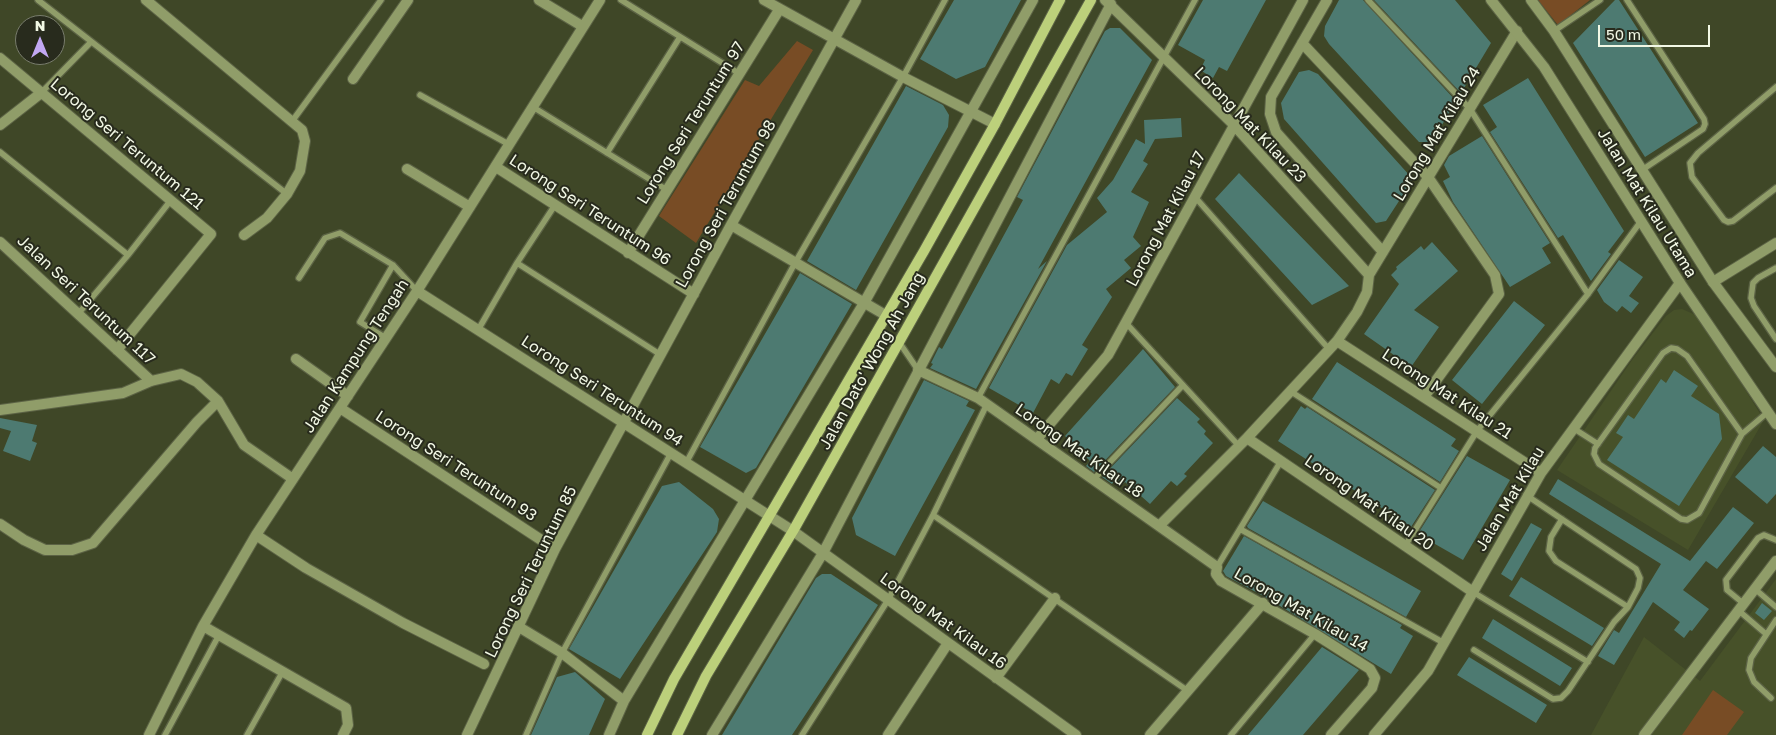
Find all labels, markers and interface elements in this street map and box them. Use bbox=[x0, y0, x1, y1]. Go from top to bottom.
north arrow bbox=[15, 15, 65, 65]
scale bar bbox=[1601, 15, 1714, 47]
text: N bbox=[35, 17, 45, 34]
text: 50 m bbox=[1606, 25, 1641, 43]
street label: Lorong Seri Teruntum 97 bbox=[633, 38, 749, 208]
street label: Lorong Mat Kilau 23 bbox=[1190, 63, 1310, 187]
street label: Lorong Mat Kilau 24 bbox=[1389, 63, 1485, 205]
street label: Lorong Seri Teruntum 121 bbox=[46, 74, 208, 214]
street label: Lorong Seri Teruntum 98 bbox=[672, 117, 780, 291]
street label: Jalan Mat Kilau Utama bbox=[1593, 125, 1701, 281]
street label: Lorong Mat Kilau 17 bbox=[1122, 148, 1210, 290]
street label: Lorong Seri Teruntum 96 bbox=[506, 151, 674, 269]
street label: Jalan Seri Teruntum 117 bbox=[13, 231, 159, 369]
street label: Jalan Dato' Wong Ah Jang bbox=[815, 269, 929, 453]
street label: Jalan Kampung Tengah bbox=[299, 275, 413, 437]
street label: Lorong Seri Teruntum 94 bbox=[518, 331, 686, 451]
street label: Lorong Mat Kilau 21 bbox=[1378, 345, 1516, 443]
street label: Lorong Mat Kilau 18 bbox=[1011, 400, 1147, 502]
street label: Lorong Seri Teruntum 93 bbox=[372, 407, 540, 525]
street label: Jalan Mat Kilau bbox=[1471, 443, 1549, 555]
street label: Lorong Mat Kilau 20 bbox=[1301, 451, 1437, 555]
street label: Lorong Seri Teruntum 85 bbox=[481, 483, 581, 661]
street label: Lorong Mat Kilau 14 bbox=[1231, 564, 1371, 656]
street label: Lorong Mat Kilau 16 bbox=[876, 569, 1010, 673]

